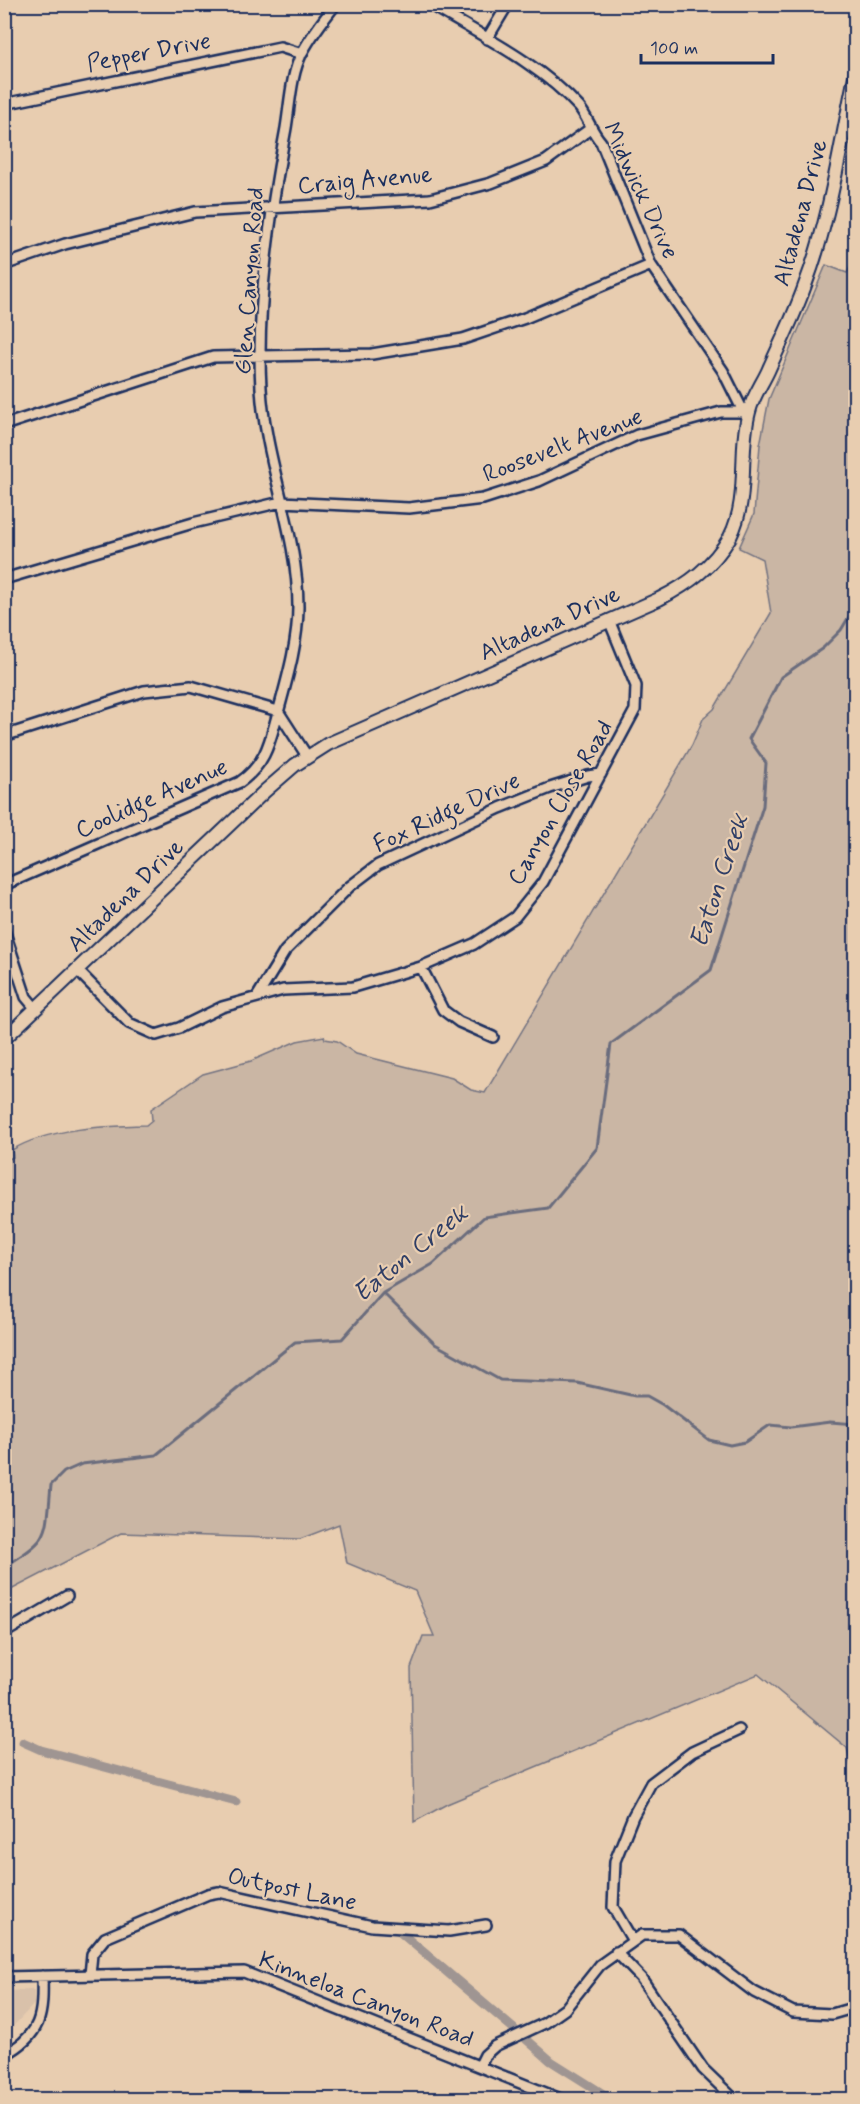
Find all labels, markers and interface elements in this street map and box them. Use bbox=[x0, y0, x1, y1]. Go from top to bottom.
street label: Pepper Drive bbox=[84, 26, 214, 80]
scale bar bbox=[641, 27, 773, 65]
text: 100 m bbox=[650, 37, 698, 61]
street label: Midwick Drive bbox=[595, 118, 685, 264]
street label: Altadena Drive bbox=[766, 136, 836, 290]
street label: Craig Avenue bbox=[296, 160, 434, 204]
street label: Glen Canyon Road bbox=[228, 186, 272, 376]
street label: Roosevelt Avenue bbox=[479, 401, 647, 491]
street label: Altadena Drive bbox=[475, 579, 625, 669]
street label: Canyon Close Road bbox=[501, 715, 621, 891]
street label: Coolidge Avenue bbox=[71, 752, 234, 849]
street label: Fox Ridge Drive bbox=[369, 765, 527, 863]
water label: Eaton Creek bbox=[682, 809, 758, 952]
street label: Altadena Drive bbox=[61, 832, 191, 960]
water label: Eaton Creek bbox=[346, 1196, 477, 1311]
street label: Outpost Lane bbox=[225, 1861, 359, 1919]
street label: Kinneloa Canyon Road bbox=[254, 1945, 478, 2055]

